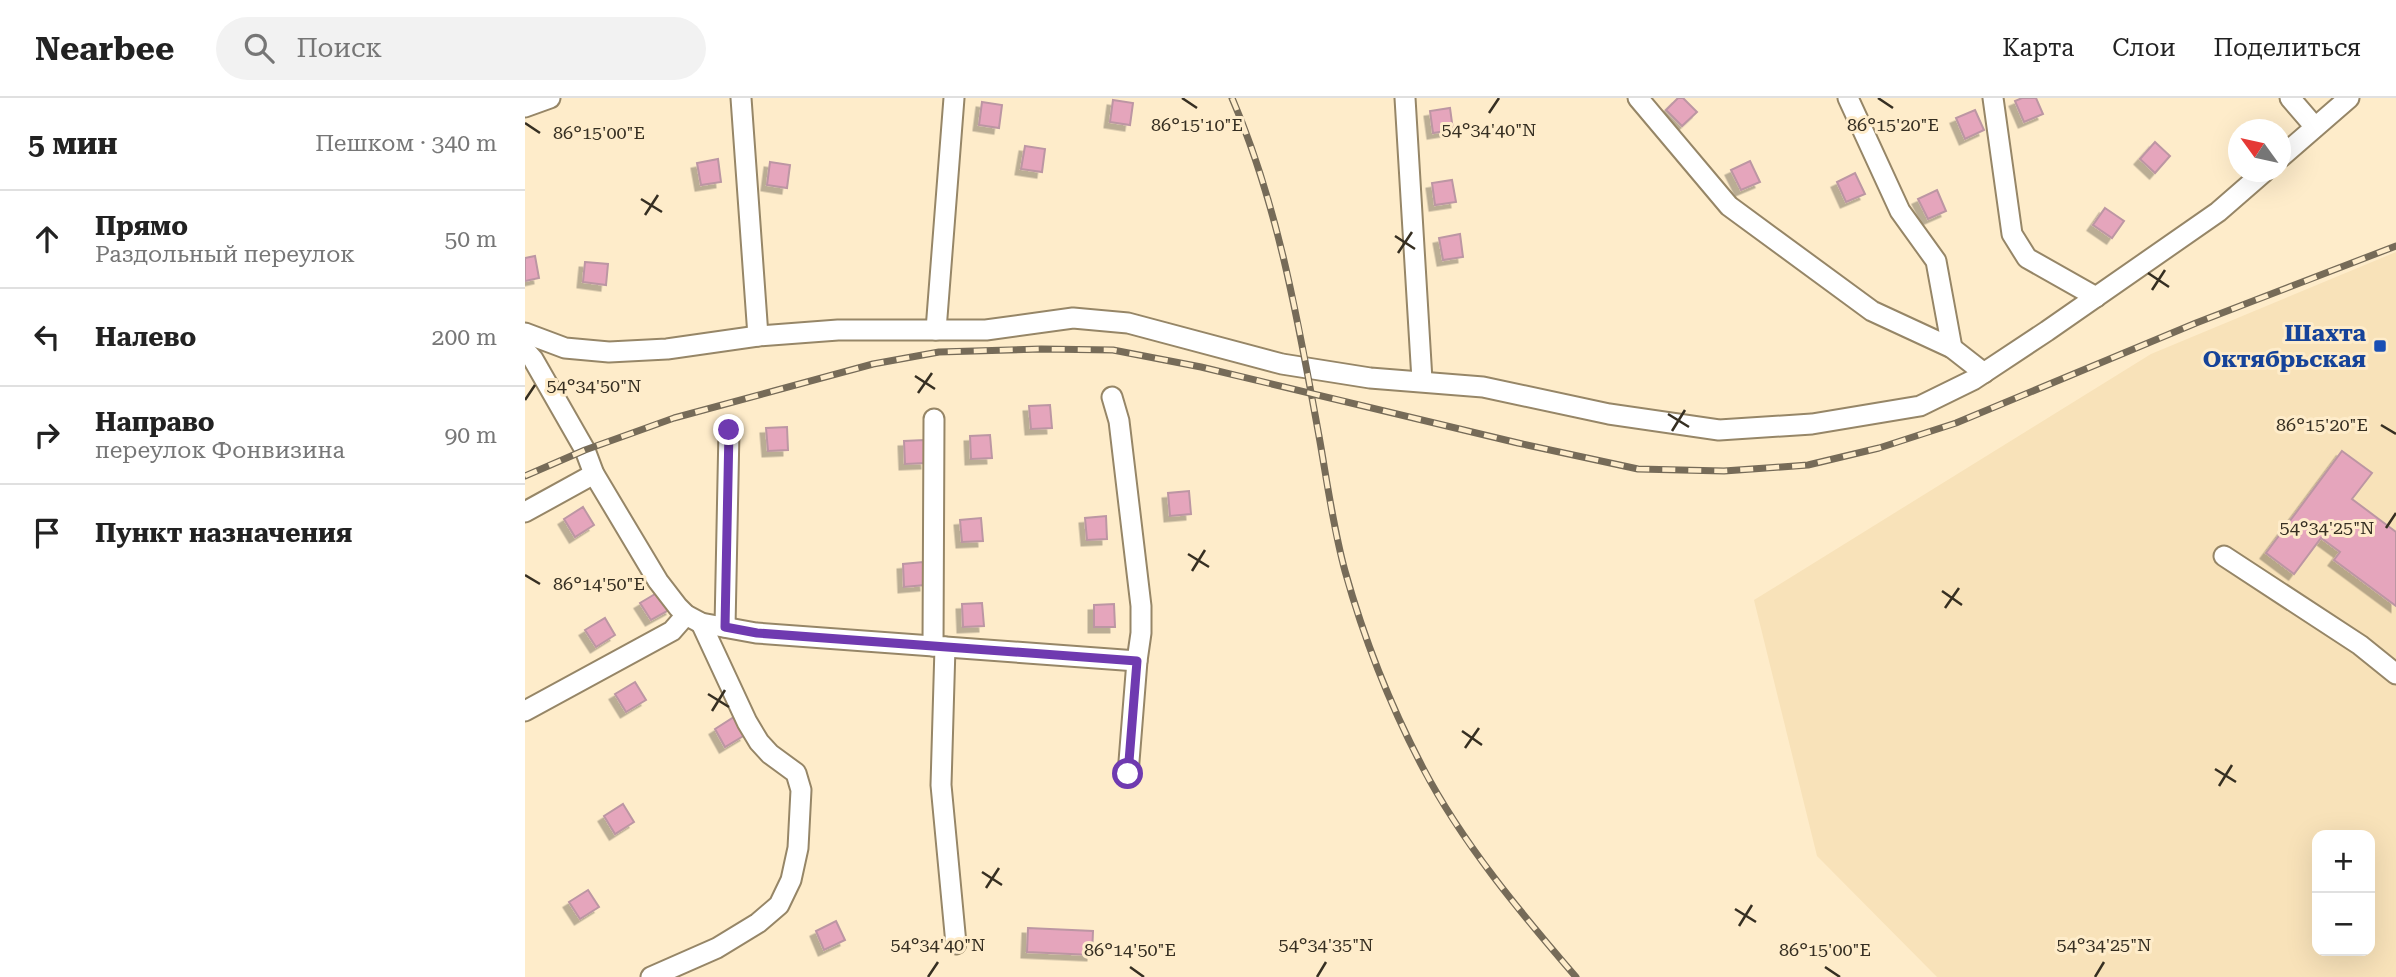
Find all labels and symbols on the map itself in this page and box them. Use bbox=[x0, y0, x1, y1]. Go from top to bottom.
text: 86°15'10"E bbox=[1151, 114, 1243, 135]
text: 86°15'20"E bbox=[1847, 114, 1939, 135]
text: 54°34'40"N bbox=[1442, 119, 1536, 140]
north arrow bbox=[2228, 119, 2291, 182]
text: 86°15'00"E bbox=[553, 122, 645, 143]
place label: Шахта Октябрьская bbox=[2203, 320, 2366, 373]
marker: Шахта Октябрьская bbox=[2372, 338, 2388, 354]
text: 54°34'50"N bbox=[547, 375, 641, 396]
route end bbox=[713, 414, 744, 445]
text: 86°15'20"E bbox=[2276, 414, 2368, 435]
text: 54°34'25"N bbox=[2280, 517, 2374, 538]
text: 86°14'50"E bbox=[553, 573, 645, 594]
route start bbox=[1112, 758, 1143, 789]
text: 54°34'40"N bbox=[891, 934, 985, 955]
text: 54°34'35"N bbox=[1279, 934, 1373, 955]
text: 54°34'25"N bbox=[2057, 934, 2151, 955]
text: 86°14'50"E bbox=[1084, 939, 1176, 960]
text: 86°15'00"E bbox=[1779, 939, 1871, 960]

